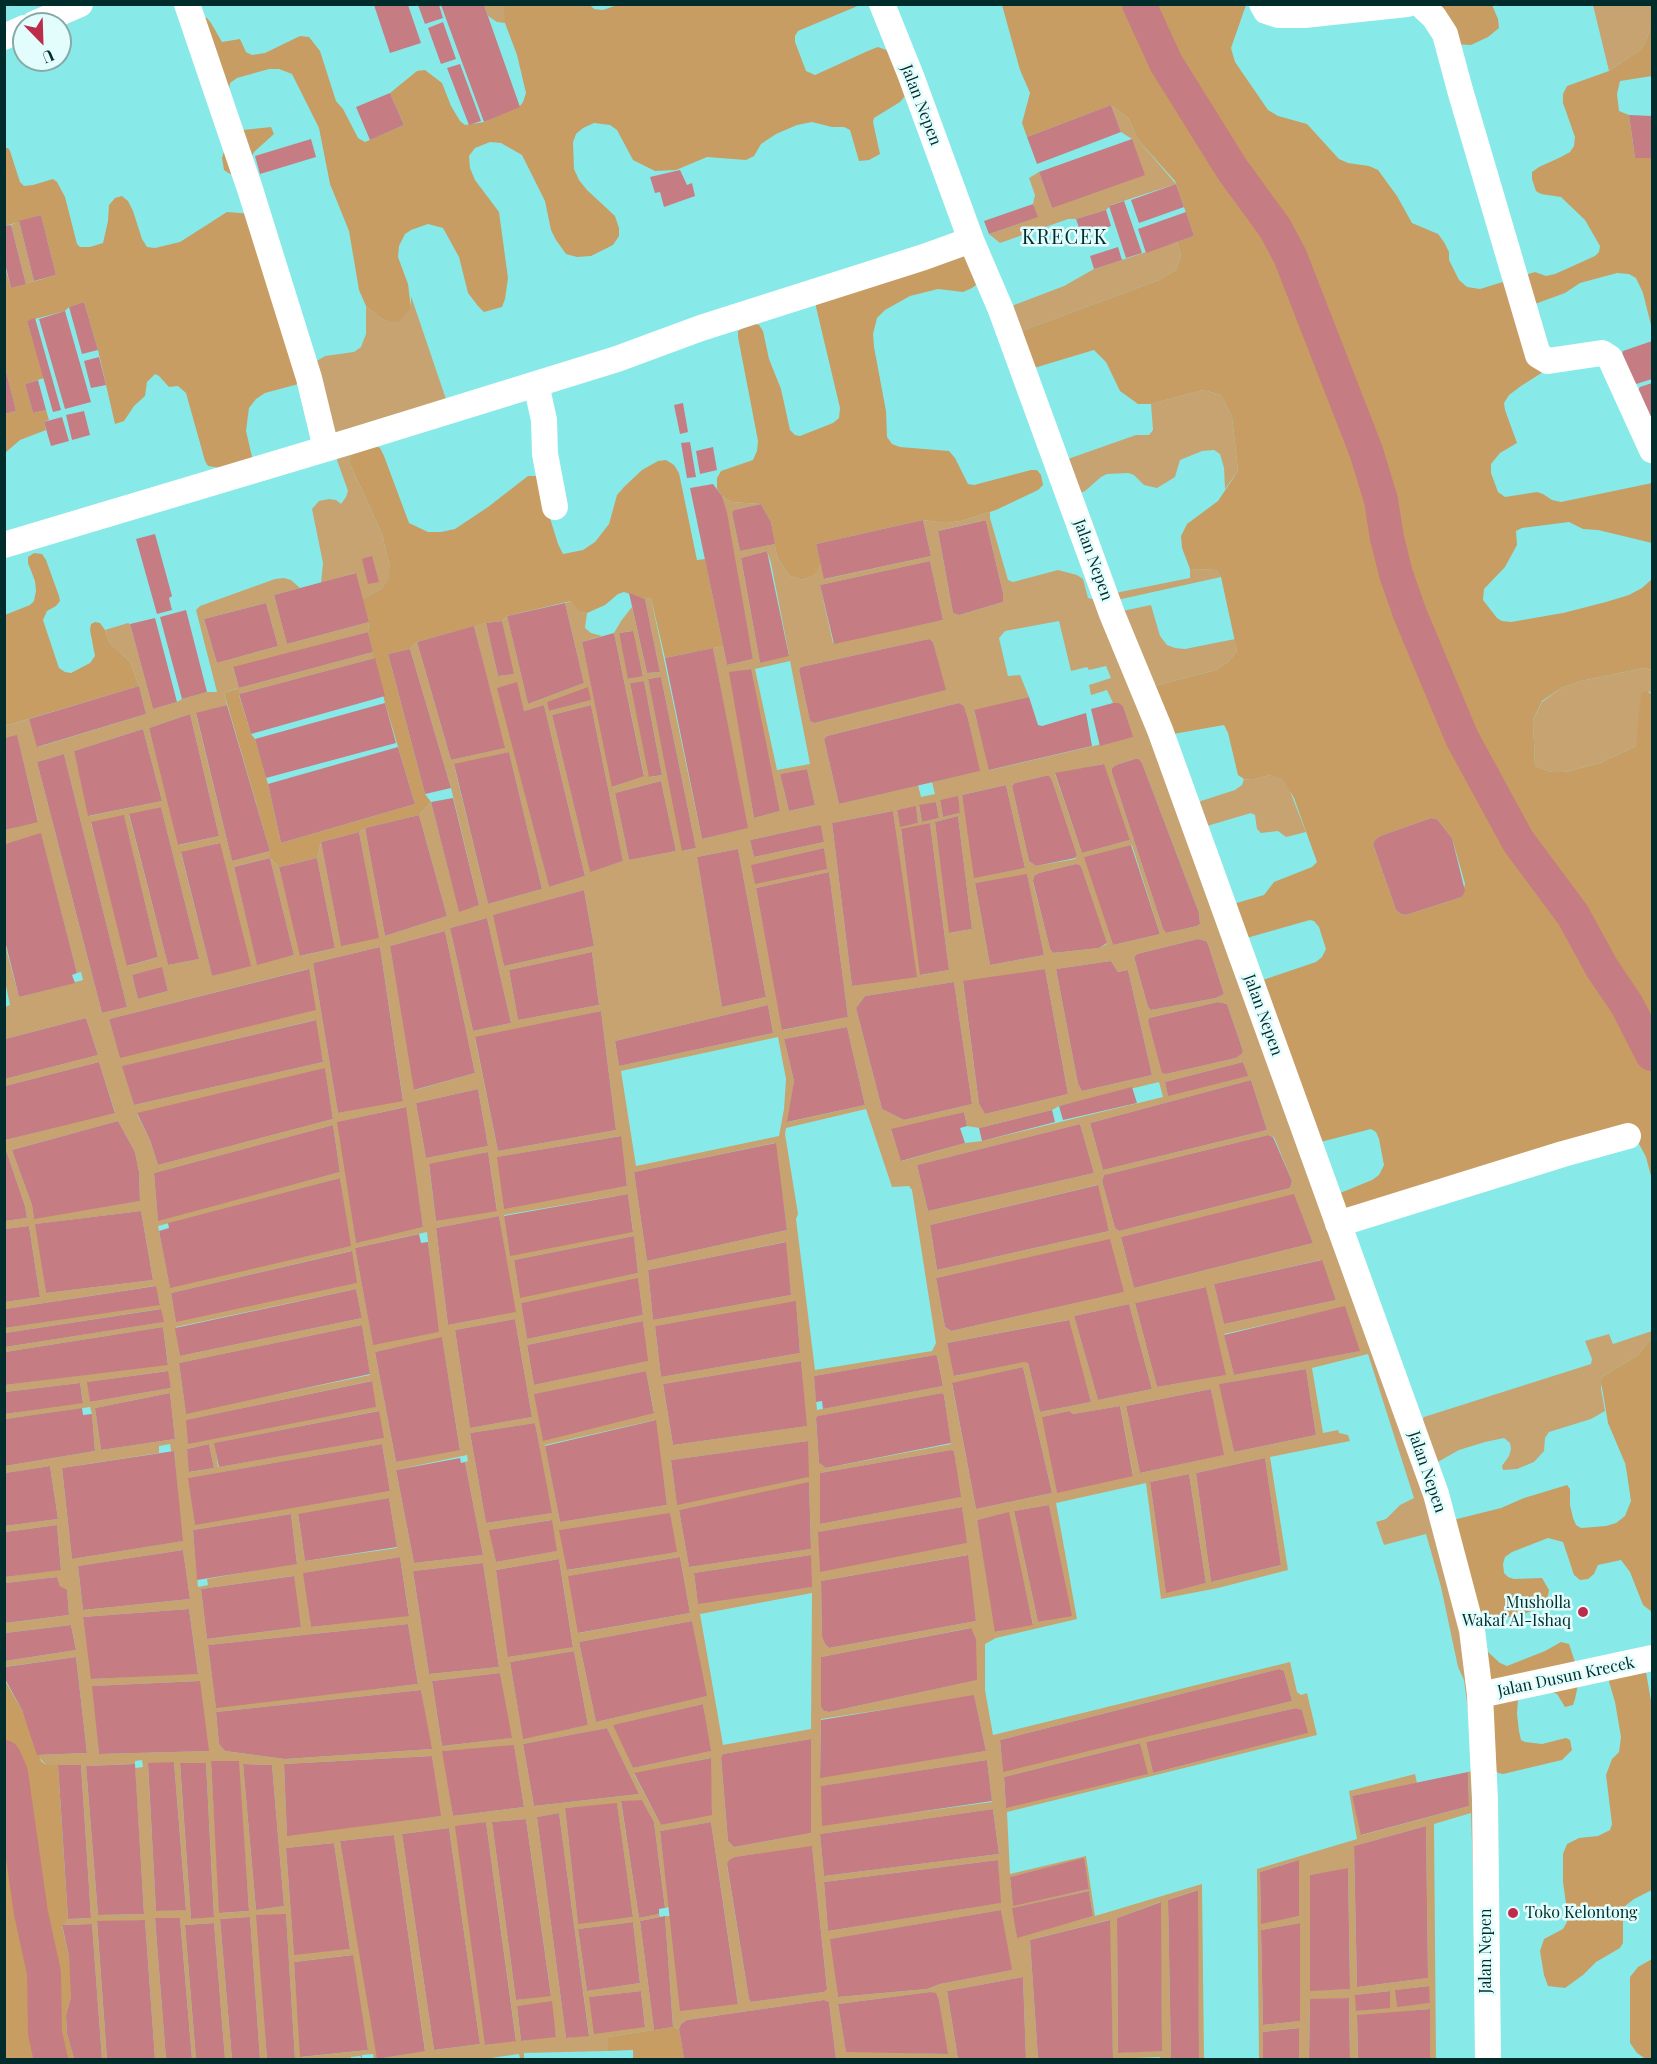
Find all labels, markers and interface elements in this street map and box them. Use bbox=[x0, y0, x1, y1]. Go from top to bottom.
north arrow bbox=[12, 12, 72, 72]
text: U bbox=[39, 45, 58, 69]
street label: Jalan Nepen bbox=[897, 62, 945, 148]
district label: KRECEK bbox=[1022, 226, 1108, 250]
street label: Jalan Nepen bbox=[1069, 517, 1117, 603]
street label: Jalan Nepen bbox=[1239, 972, 1287, 1058]
street label: Jalan Nepen bbox=[1404, 1429, 1450, 1515]
place label: Musholla Wakaf Al-Ishaq bbox=[1462, 1593, 1571, 1631]
marker: Musholla Wakaf Al-Ishaq bbox=[1576, 1605, 1590, 1619]
street label: Jalan Dusun Krecek bbox=[1496, 1653, 1636, 1701]
place label: Toko Kelontong bbox=[1525, 1903, 1638, 1923]
marker: Toko Kelontong bbox=[1506, 1906, 1520, 1920]
street label: Jalan Nepen bbox=[1476, 1909, 1496, 1993]

